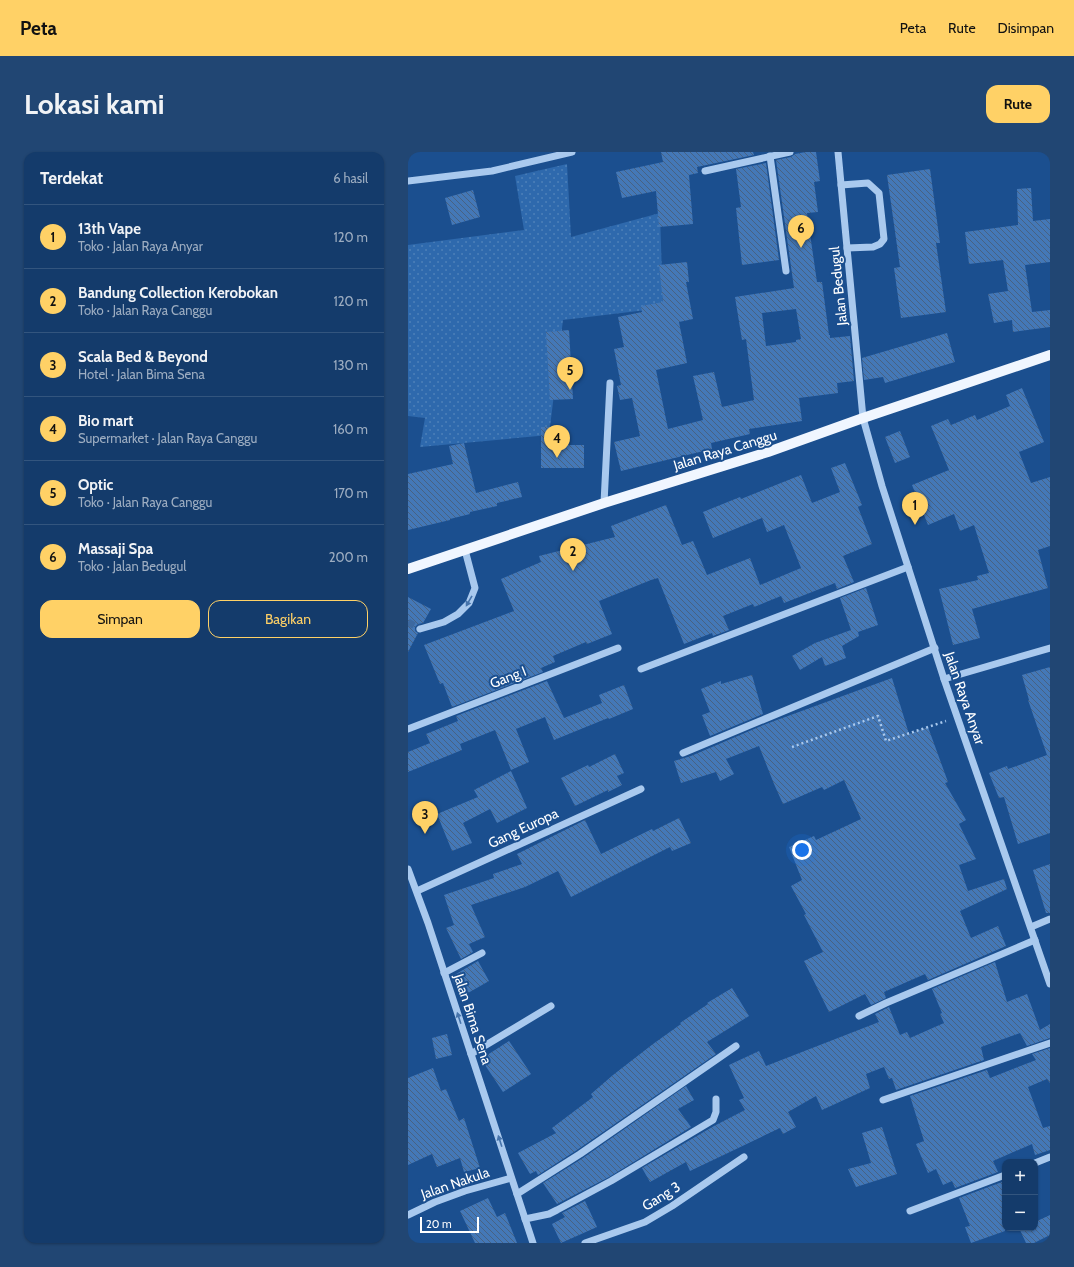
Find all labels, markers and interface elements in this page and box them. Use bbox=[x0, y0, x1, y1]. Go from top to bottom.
text: Peta bbox=[20, 17, 57, 40]
text: Peta bbox=[900, 19, 926, 37]
text: Rute bbox=[948, 19, 976, 37]
text: Disimpan bbox=[998, 19, 1054, 37]
button: Rute bbox=[986, 85, 1050, 123]
text: Lokasi kami bbox=[24, 87, 164, 121]
text: Terdekat bbox=[40, 168, 103, 188]
text: 6 hasil bbox=[333, 170, 368, 186]
pin: 6 bbox=[788, 215, 814, 248]
text: 13th Vape bbox=[78, 220, 141, 238]
text: 1 bbox=[51, 229, 55, 245]
text: 120 m bbox=[334, 229, 368, 245]
text: Toko · Jalan Raya Anyar bbox=[78, 238, 203, 254]
street label: Jalan Bedugul bbox=[825, 245, 851, 327]
text: Bandung Collection Kerobokan bbox=[78, 284, 278, 302]
text: 2 bbox=[50, 293, 56, 309]
text: 120 m bbox=[334, 293, 368, 309]
text: Toko · Jalan Raya Canggu bbox=[78, 302, 212, 318]
text: Scala Bed & Beyond bbox=[78, 348, 208, 366]
text: 3 bbox=[49, 357, 57, 373]
text: 130 m bbox=[333, 357, 368, 373]
pin: 5 bbox=[557, 357, 583, 390]
text: Hotel · Jalan Bima Sena bbox=[78, 366, 205, 382]
text: Bio mart bbox=[78, 412, 133, 430]
text: 4 bbox=[49, 421, 57, 437]
text: 160 m bbox=[333, 421, 368, 437]
pin: 4 bbox=[544, 425, 570, 458]
street label: Jalan Raya Canggu bbox=[670, 426, 779, 475]
text: Supermarket · Jalan Raya Canggu bbox=[78, 430, 257, 446]
text: Optic bbox=[78, 476, 113, 494]
text: 5 bbox=[50, 485, 56, 501]
text: 170 m bbox=[334, 485, 368, 501]
pin: 1 bbox=[902, 492, 928, 525]
text: Toko · Jalan Raya Canggu bbox=[78, 494, 212, 510]
pin: 2 bbox=[560, 538, 586, 571]
text: Massaji Spa bbox=[78, 540, 153, 558]
text: 6 bbox=[49, 549, 57, 565]
text: 200 m bbox=[329, 549, 368, 565]
text: Toko · Jalan Bedugul bbox=[78, 558, 186, 574]
one-way arrow bbox=[465, 595, 472, 607]
button: Simpan bbox=[40, 600, 200, 638]
button: Bagikan bbox=[208, 600, 368, 638]
street label: Jalan Raya Anyar bbox=[940, 648, 990, 747]
street label: Gang I bbox=[487, 662, 529, 692]
pin: 3 bbox=[412, 801, 438, 834]
street label: Gang Europa bbox=[485, 804, 561, 852]
your location bbox=[792, 840, 812, 860]
street label: Jalan Bima Sena bbox=[450, 970, 496, 1067]
one-way arrow bbox=[456, 1011, 462, 1023]
one-way arrow bbox=[497, 1135, 503, 1147]
map controls bbox=[1002, 1159, 1038, 1231]
button: + bbox=[1002, 1159, 1038, 1195]
street label: Jalan Nakula bbox=[417, 1163, 492, 1203]
street label: Gang 3 bbox=[639, 1177, 683, 1215]
button: − bbox=[1002, 1195, 1038, 1231]
scale bar bbox=[420, 1215, 479, 1234]
text: 20 m bbox=[426, 1217, 452, 1231]

